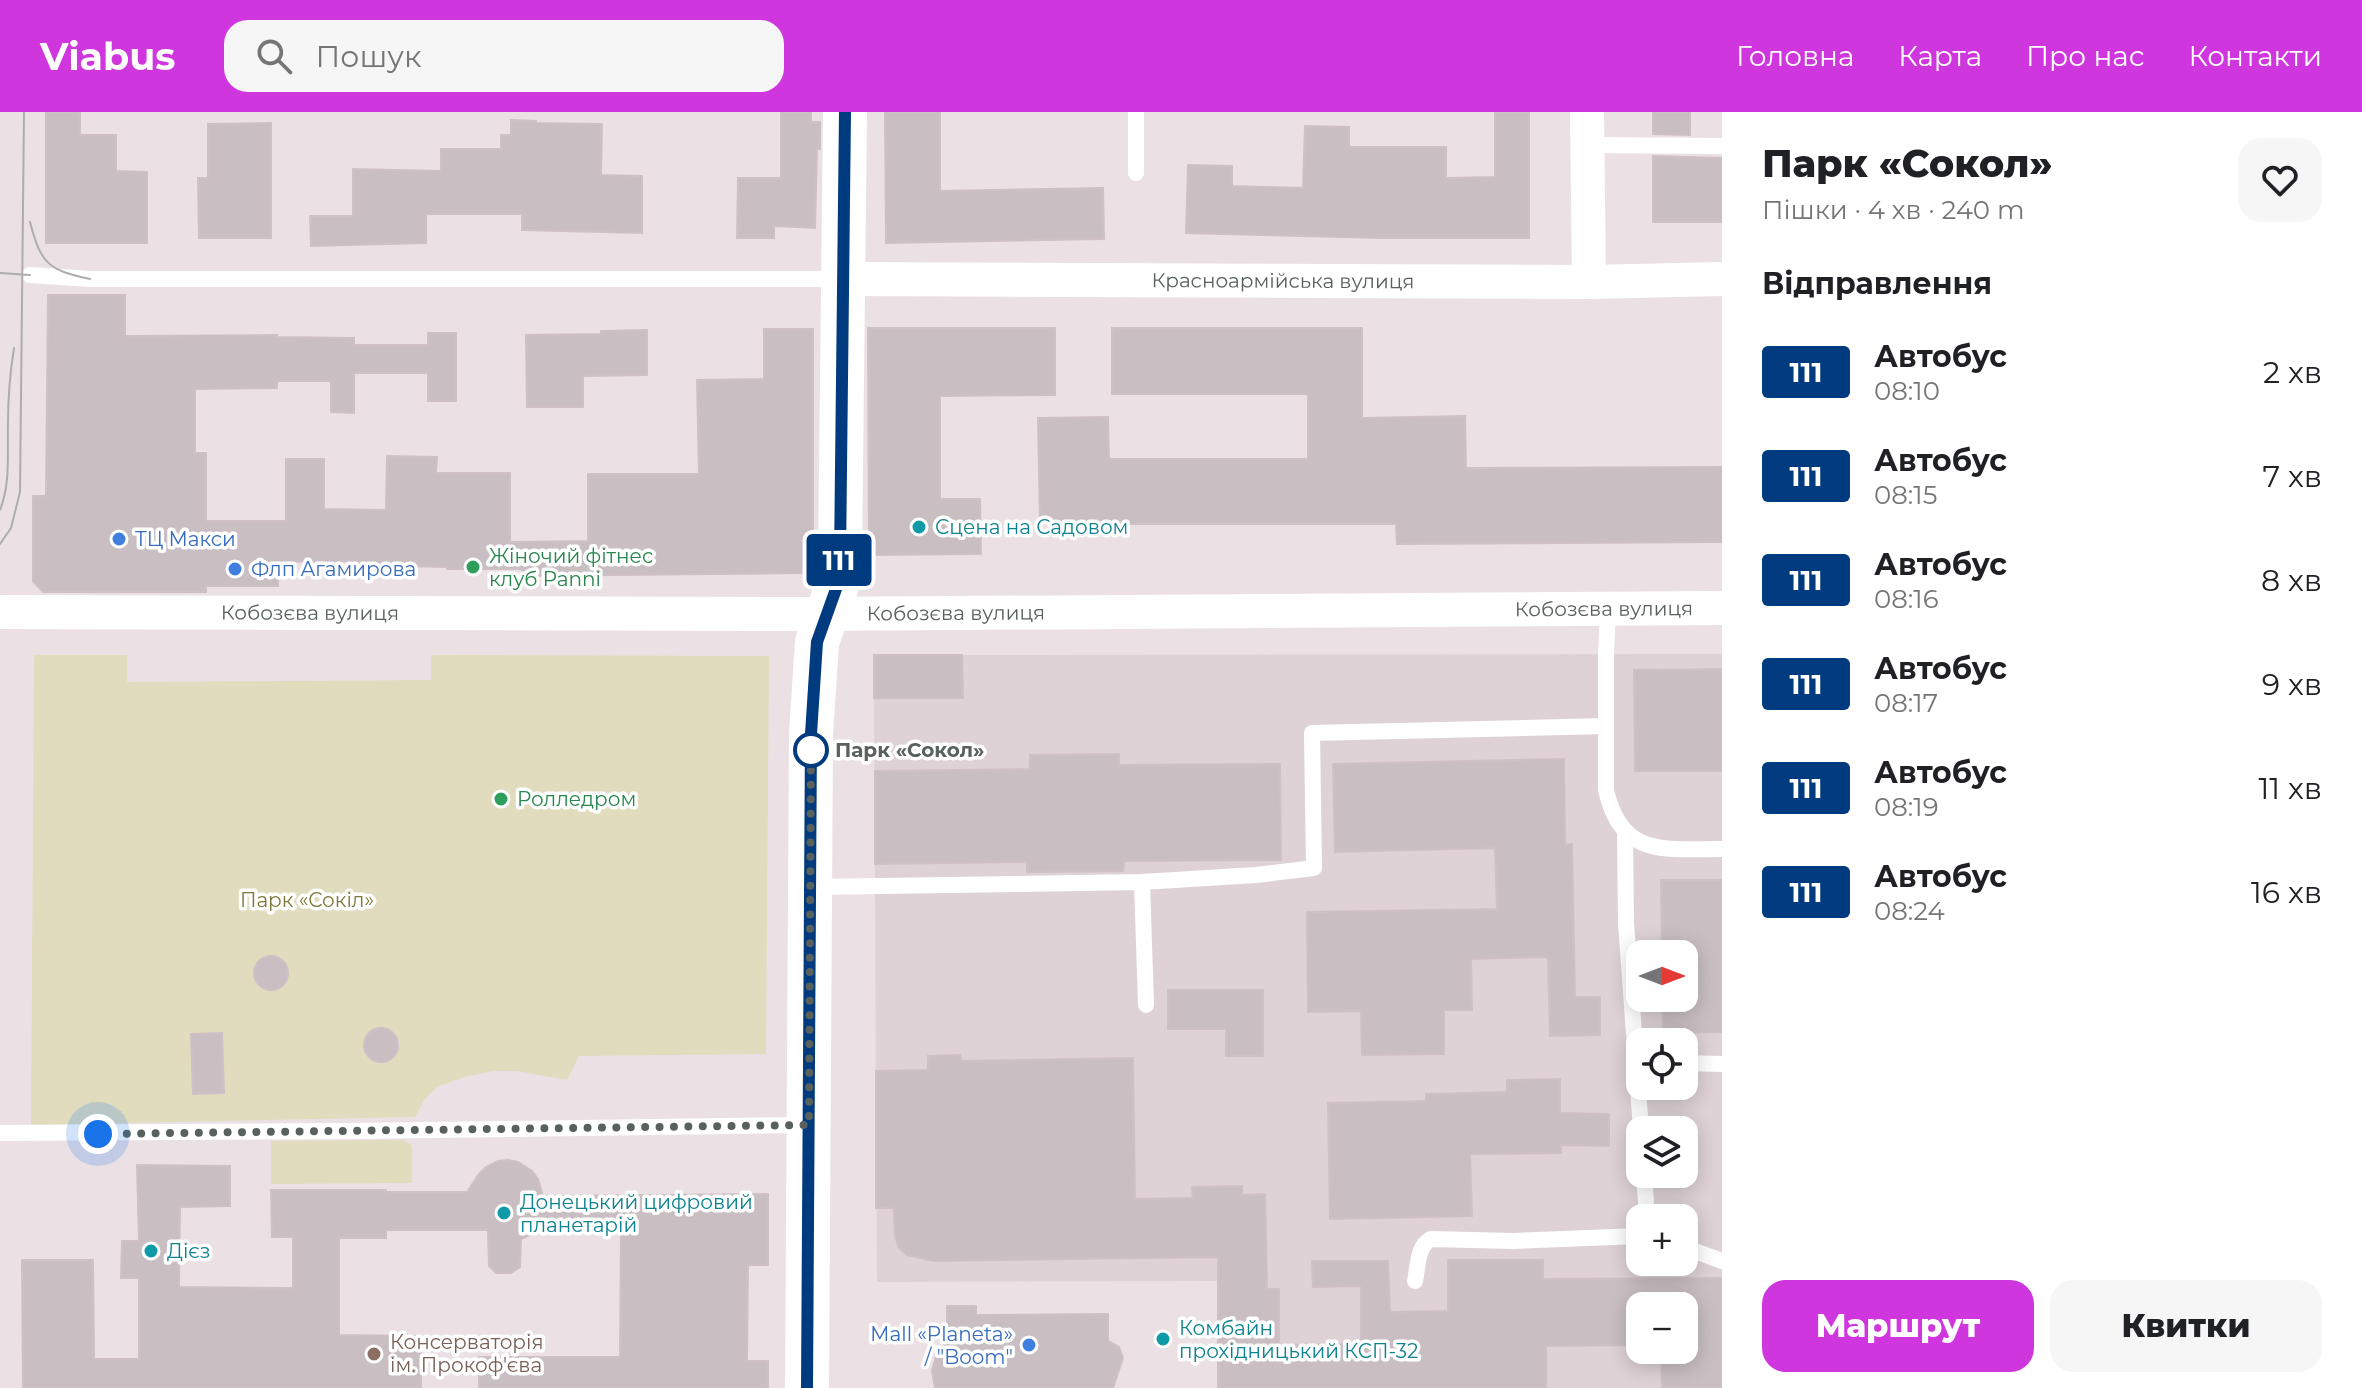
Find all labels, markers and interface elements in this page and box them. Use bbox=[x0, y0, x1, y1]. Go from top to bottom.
search box bbox=[224, 20, 784, 92]
text: Viabus bbox=[40, 33, 176, 80]
icon: search bbox=[252, 34, 296, 78]
text: Пошук bbox=[316, 38, 421, 75]
text: Головна bbox=[1736, 39, 1854, 73]
text: Карта bbox=[1898, 39, 1982, 73]
text: Про нас bbox=[2026, 39, 2144, 73]
text: Контакти bbox=[2188, 39, 2322, 73]
button: heart bbox=[2238, 138, 2322, 222]
text: Парк «Сокол» bbox=[1762, 140, 2053, 187]
text: Пішки · 4 хв · 240 m bbox=[1762, 194, 2024, 226]
text: Відправлення bbox=[1762, 265, 1992, 302]
street label: Красноармійська вулиця bbox=[1151, 268, 1415, 293]
text: Автобус bbox=[1874, 338, 2007, 375]
text: 2 хв bbox=[2263, 354, 2322, 391]
text: 111 bbox=[1790, 355, 1822, 389]
text: 08:10 bbox=[1874, 375, 1940, 407]
text: Автобус bbox=[1874, 442, 2007, 479]
text: 7 хв bbox=[2262, 458, 2322, 495]
text: 111 bbox=[1790, 459, 1822, 493]
text: 08:15 bbox=[1874, 479, 1937, 511]
place label: Сцена на Садовом bbox=[935, 515, 1128, 539]
marker: Сцена на Садовом bbox=[910, 518, 928, 536]
place label: ТЦ Макси bbox=[135, 527, 236, 551]
marker: ТЦ Макси bbox=[110, 530, 128, 548]
line badge: 111 bbox=[793, 534, 885, 586]
text: 111 bbox=[823, 543, 855, 577]
place label: Жіночий фітнес клуб Panni bbox=[489, 544, 653, 591]
text: Автобус bbox=[1874, 546, 2007, 583]
place label: Флп Агамирова bbox=[251, 557, 416, 581]
marker: Жіночий фітнес клуб Panni bbox=[464, 558, 482, 576]
marker: Флп Агамирова bbox=[226, 560, 244, 578]
text: 8 хв bbox=[2261, 562, 2322, 599]
text: 111 bbox=[1790, 563, 1822, 597]
text: 08:16 bbox=[1874, 583, 1939, 615]
street label: Кобозєва вулиця bbox=[1515, 596, 1693, 621]
street label: Кобозєва вулиця bbox=[867, 600, 1045, 626]
street label: Кобозєва вулиця bbox=[221, 601, 399, 625]
text: Автобус bbox=[1874, 650, 2007, 687]
text: 9 хв bbox=[2262, 666, 2322, 703]
text: 111 bbox=[1790, 667, 1822, 701]
text: 08:17 bbox=[1874, 687, 1938, 719]
marker: Парк «Сокол» bbox=[794, 733, 828, 767]
place label: Парк «Сокол» bbox=[835, 738, 984, 762]
text: Автобус bbox=[1874, 754, 2007, 791]
text: 11 хв bbox=[2258, 770, 2322, 807]
text: 111 bbox=[1790, 771, 1822, 805]
place label: Ролледром bbox=[517, 787, 636, 811]
marker: Ролледром bbox=[492, 790, 510, 808]
text: 08:19 bbox=[1874, 791, 1939, 823]
text: Автобус bbox=[1874, 858, 2007, 895]
text: 16 хв bbox=[2251, 874, 2322, 911]
text: 111 bbox=[1790, 875, 1822, 909]
park label: Парк «Сокіл» bbox=[240, 888, 374, 912]
text: 08:24 bbox=[1874, 895, 1945, 927]
north arrow bbox=[1626, 940, 1698, 1012]
map controls bbox=[1626, 940, 1698, 1364]
button: locate bbox=[1626, 1028, 1698, 1100]
your location bbox=[78, 1114, 118, 1154]
button: layers bbox=[1626, 1116, 1698, 1188]
place label: Донецький цифровий планетарій bbox=[520, 1190, 753, 1237]
marker: Донецький цифровий планетарій bbox=[495, 1204, 513, 1222]
button: + bbox=[1626, 1204, 1698, 1276]
place label: Дієз bbox=[167, 1239, 210, 1263]
marker: Дієз bbox=[142, 1242, 160, 1260]
button: Маршрут bbox=[1762, 1280, 2034, 1372]
button: Квитки bbox=[2050, 1280, 2322, 1372]
button: − bbox=[1626, 1292, 1698, 1364]
place label: Комбайн прохідницький КСП-32 bbox=[1179, 1316, 1418, 1363]
place label: Mall «Planeta» / "Boom" bbox=[870, 1322, 1013, 1369]
place label: Консерваторія ім. Прокоф'єва bbox=[390, 1330, 544, 1377]
marker: Комбайн прохідницький КСП-32 bbox=[1154, 1330, 1172, 1348]
marker: Mall «Planeta» / "Boom" bbox=[1020, 1336, 1038, 1354]
marker: Консерваторія ім. Прокоф'єва bbox=[365, 1345, 383, 1363]

